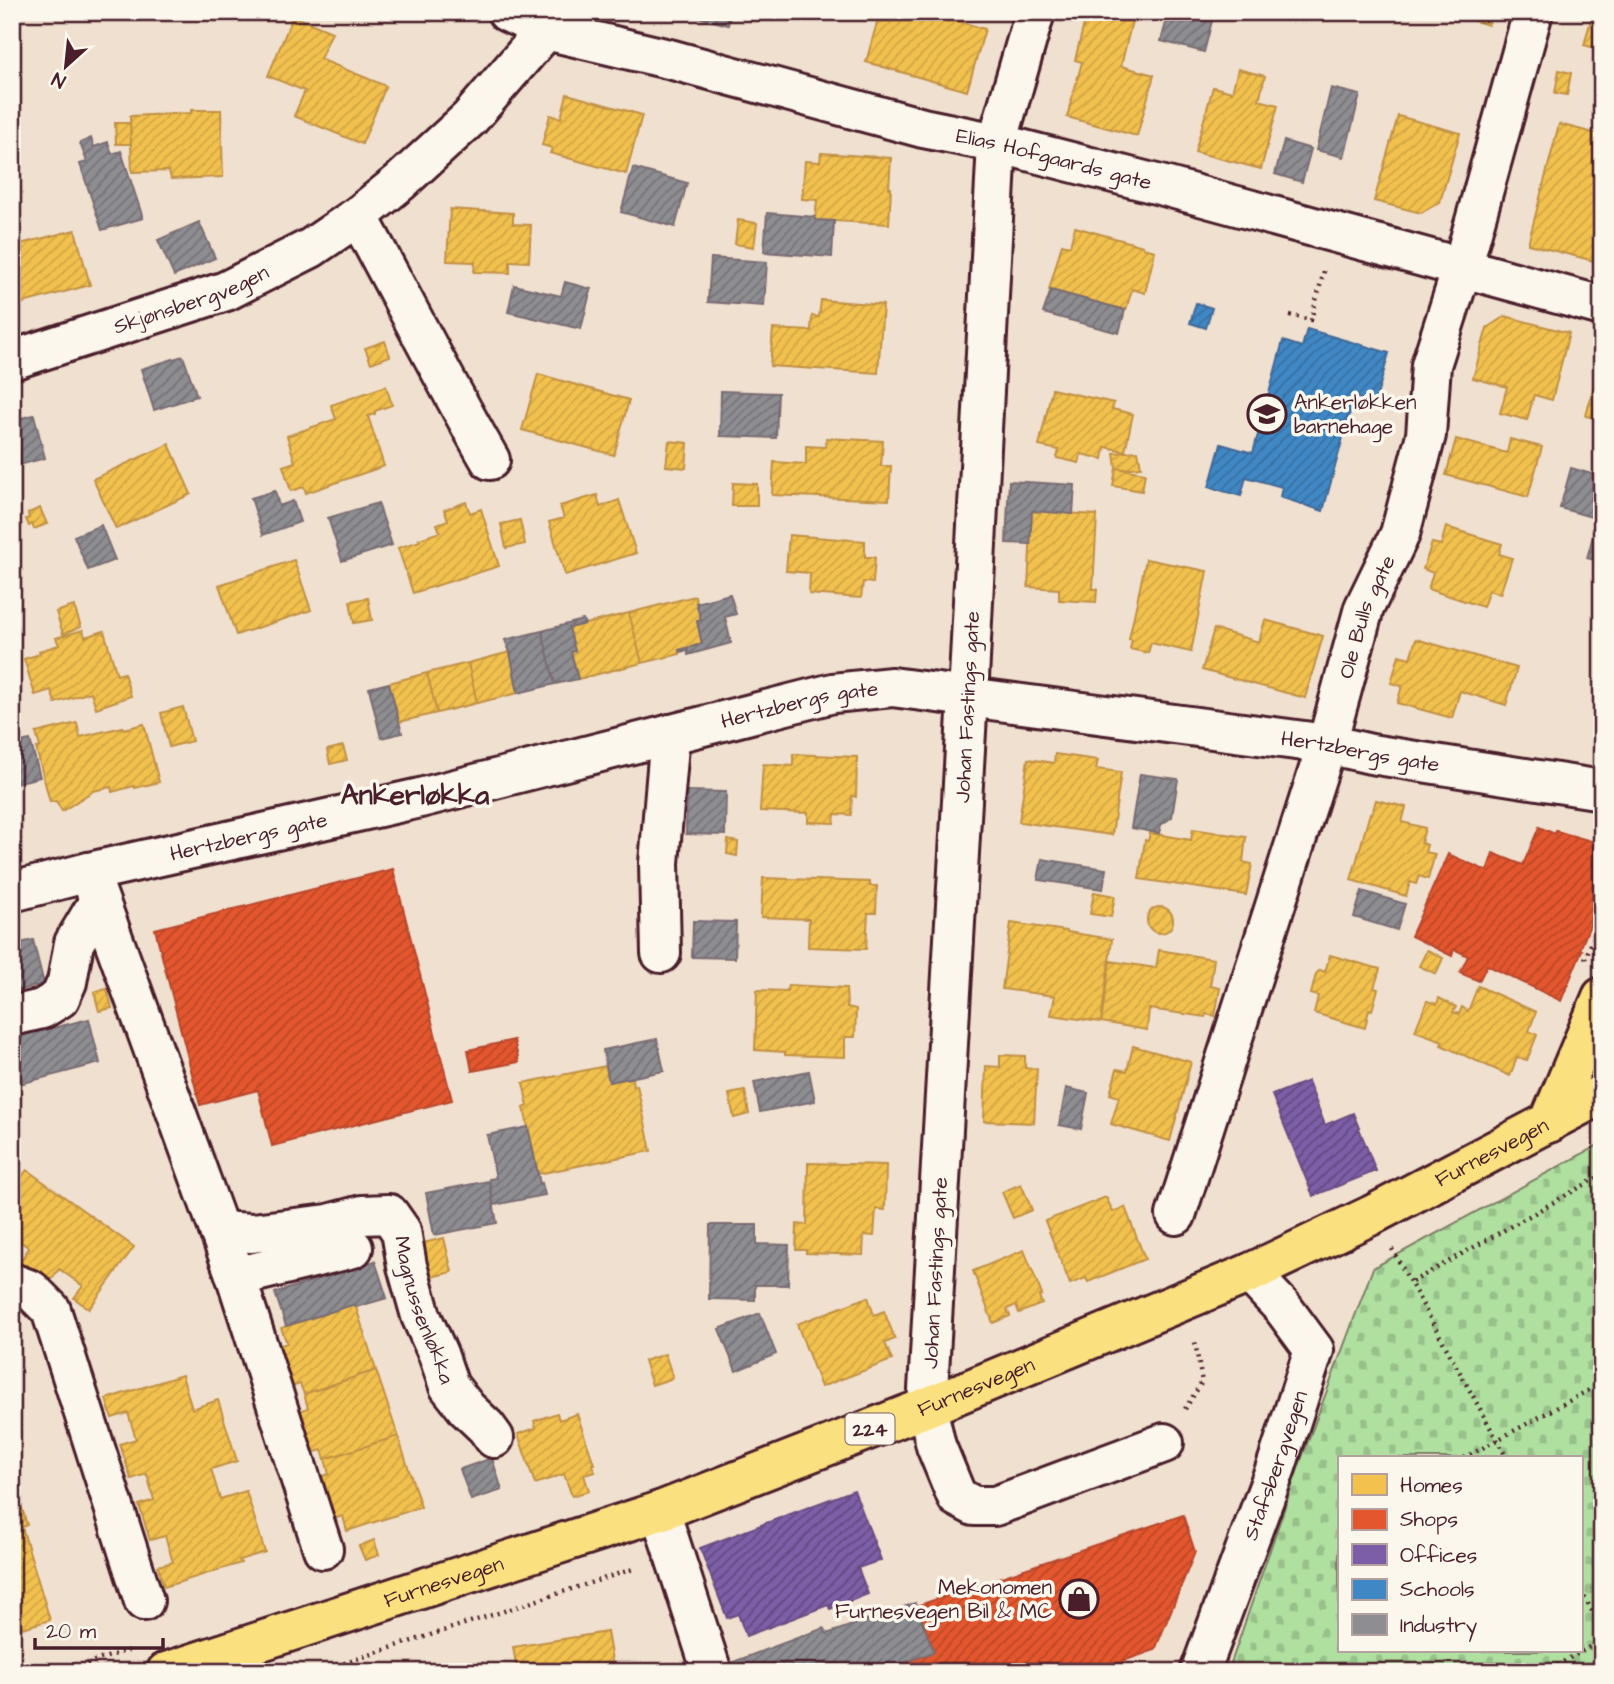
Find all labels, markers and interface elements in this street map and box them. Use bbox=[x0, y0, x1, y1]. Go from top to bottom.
north arrow bbox=[32, 32, 102, 102]
text: N bbox=[47, 65, 70, 95]
street label: Elias Hofgaards gate bbox=[954, 121, 1155, 197]
street label: Skjønsbergvegen bbox=[110, 258, 274, 341]
place label: Ankerløkken barnehage bbox=[1294, 388, 1417, 443]
school or university icon: Ankerløkken barnehage bbox=[1246, 393, 1288, 435]
street label: Ole Bulls gate bbox=[1331, 550, 1403, 682]
street label: Johan Fastings gate bbox=[948, 610, 989, 804]
street label: Hertzbergs gate bbox=[718, 674, 880, 736]
street label: Hertzbergs gate bbox=[1279, 724, 1442, 779]
district label: Ankerløkka bbox=[341, 776, 490, 815]
street label: Hertzbergs gate bbox=[167, 805, 330, 868]
street label: Furnesvegen bbox=[1430, 1111, 1554, 1194]
street label: Johan Fastings gate bbox=[916, 1176, 957, 1370]
street label: Magnussenløkka bbox=[387, 1234, 461, 1388]
street label: Furnesvegen bbox=[913, 1350, 1039, 1424]
street label: Stafsbergvegen bbox=[1236, 1387, 1315, 1544]
road number: 224 bbox=[846, 1414, 894, 1444]
legend bbox=[1338, 1456, 1582, 1652]
text: Homes bbox=[1400, 1471, 1463, 1500]
text: Shops bbox=[1400, 1505, 1458, 1535]
text: Offices bbox=[1400, 1541, 1477, 1570]
street label: Furnesvegen bbox=[380, 1549, 507, 1615]
place label: Mekonomen Furnesvegen Bil & MC bbox=[835, 1573, 1052, 1628]
text: Schools bbox=[1400, 1575, 1475, 1604]
shop icon: Mekonomen Furnesvegen Bil & MC bbox=[1058, 1578, 1100, 1620]
scale bar bbox=[35, 1607, 163, 1651]
text: Industry bbox=[1400, 1611, 1478, 1642]
text: 20 m bbox=[46, 1617, 97, 1646]

